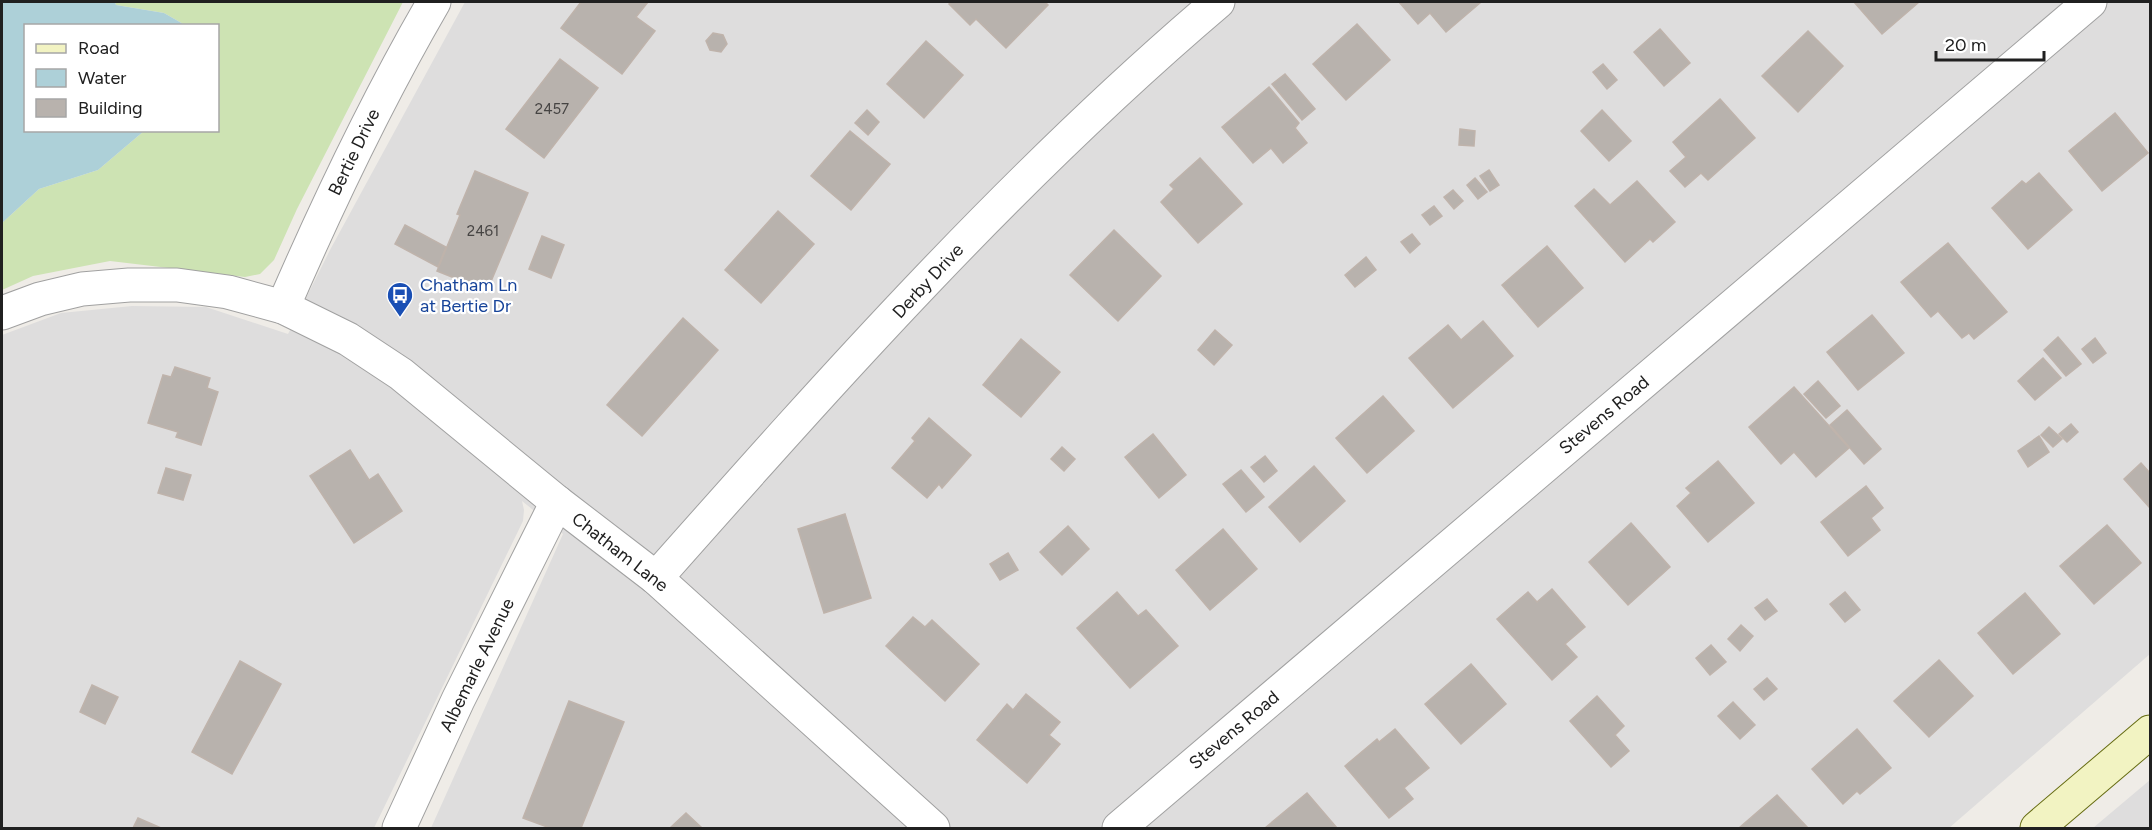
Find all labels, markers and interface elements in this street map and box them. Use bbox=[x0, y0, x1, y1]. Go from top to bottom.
legend bbox=[24, 24, 219, 132]
scale bar bbox=[1936, 24, 2044, 62]
text: 20 m bbox=[1945, 34, 1986, 56]
text: Road bbox=[78, 37, 119, 59]
text: Water bbox=[78, 67, 126, 89]
text: Building bbox=[78, 97, 143, 119]
house number: 2457 bbox=[535, 100, 569, 118]
street label: Bertie Drive bbox=[324, 105, 385, 199]
house number: 2461 bbox=[467, 222, 499, 240]
street label: Derby Drive bbox=[888, 239, 968, 323]
place label: Chatham Ln at Bertie Dr bbox=[420, 274, 517, 317]
bus stop icon: Chatham Ln at Bertie Dr bbox=[385, 280, 415, 318]
street label: Stevens Road bbox=[1555, 371, 1653, 459]
street label: Chatham Lane bbox=[567, 507, 673, 597]
street label: Albemarle Avenue bbox=[435, 594, 519, 736]
street label: Stevens Road bbox=[1185, 686, 1283, 774]

